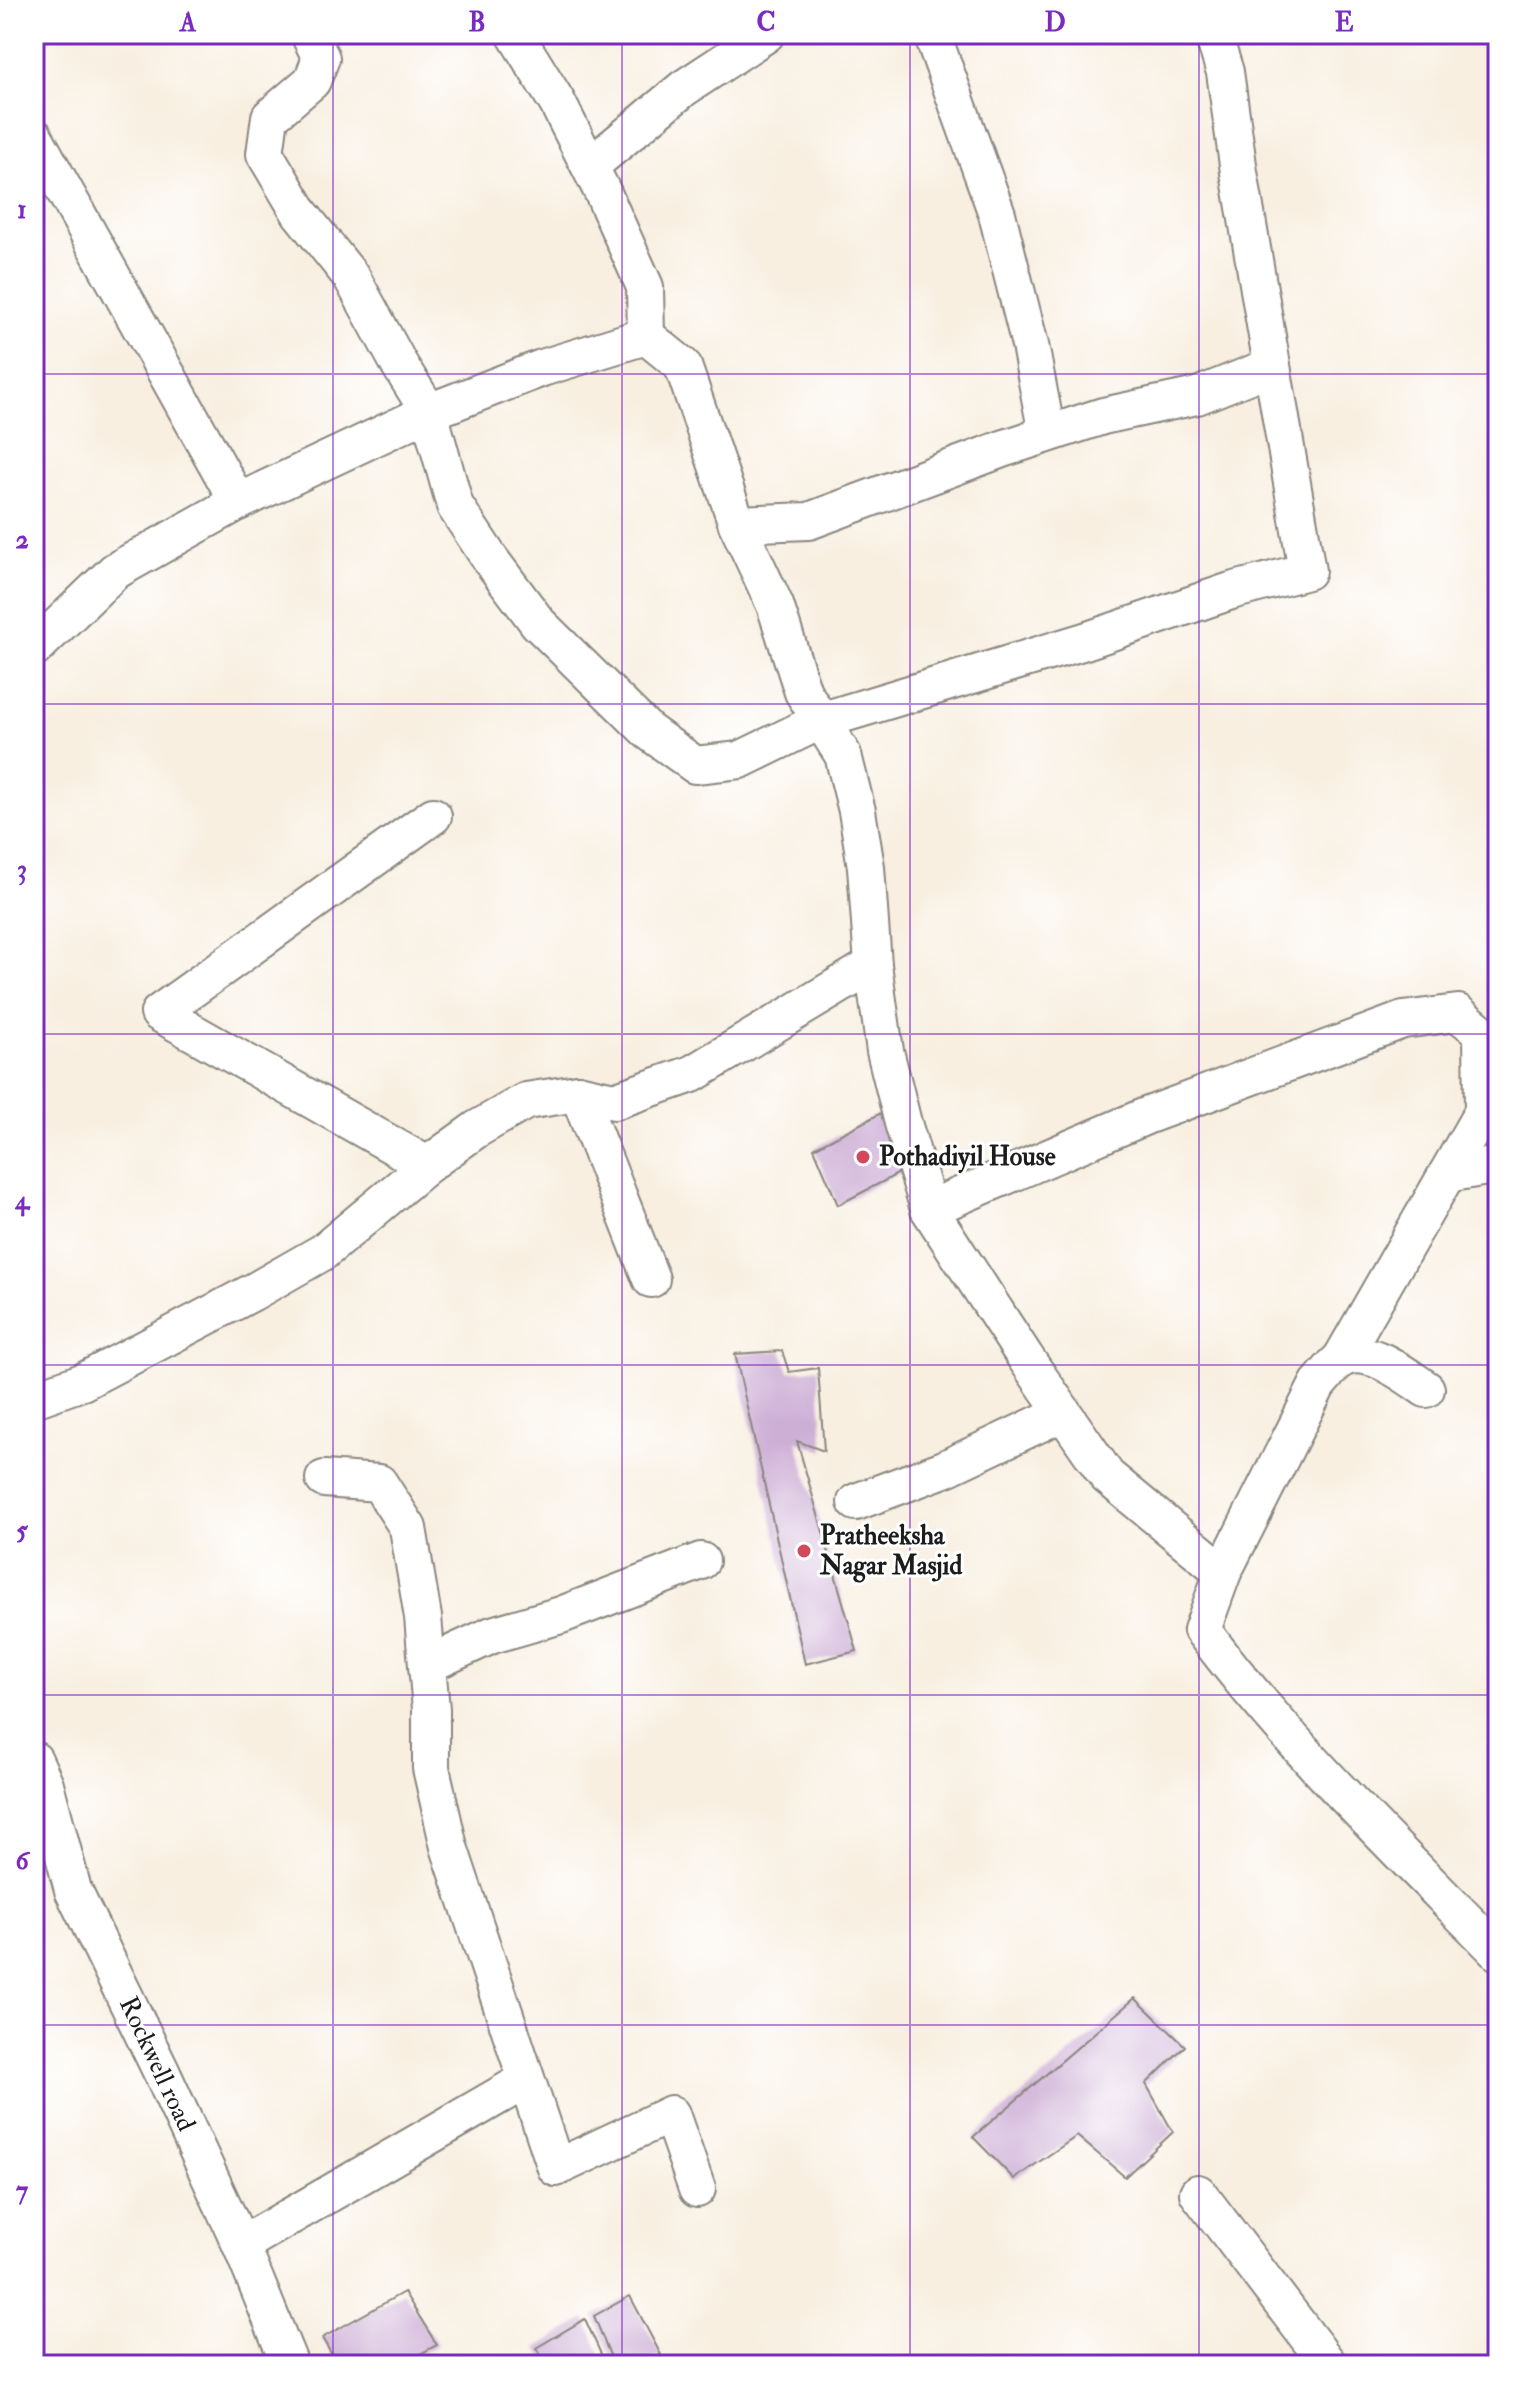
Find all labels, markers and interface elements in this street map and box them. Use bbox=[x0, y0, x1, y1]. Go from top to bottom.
text: A bbox=[179, 7, 197, 39]
text: B bbox=[468, 7, 486, 39]
text: C bbox=[756, 7, 776, 39]
text: D bbox=[1044, 7, 1066, 39]
text: E bbox=[1335, 7, 1354, 39]
text: 1 bbox=[17, 194, 27, 226]
text: 2 bbox=[15, 524, 29, 556]
text: 3 bbox=[17, 854, 27, 886]
place label: Pothadiyil House bbox=[879, 1141, 1056, 1174]
marker: Pothadiyil House bbox=[854, 1148, 872, 1166]
text: 4 bbox=[14, 1185, 31, 1217]
text: 5 bbox=[16, 1515, 28, 1547]
place label: Pratheeksha Nagar Masjid bbox=[819, 1520, 962, 1583]
marker: Pratheeksha Nagar Masjid bbox=[795, 1542, 813, 1560]
text: 6 bbox=[15, 1845, 30, 1877]
street label: Rockwell road bbox=[112, 1992, 202, 2137]
text: 7 bbox=[16, 2175, 28, 2207]

